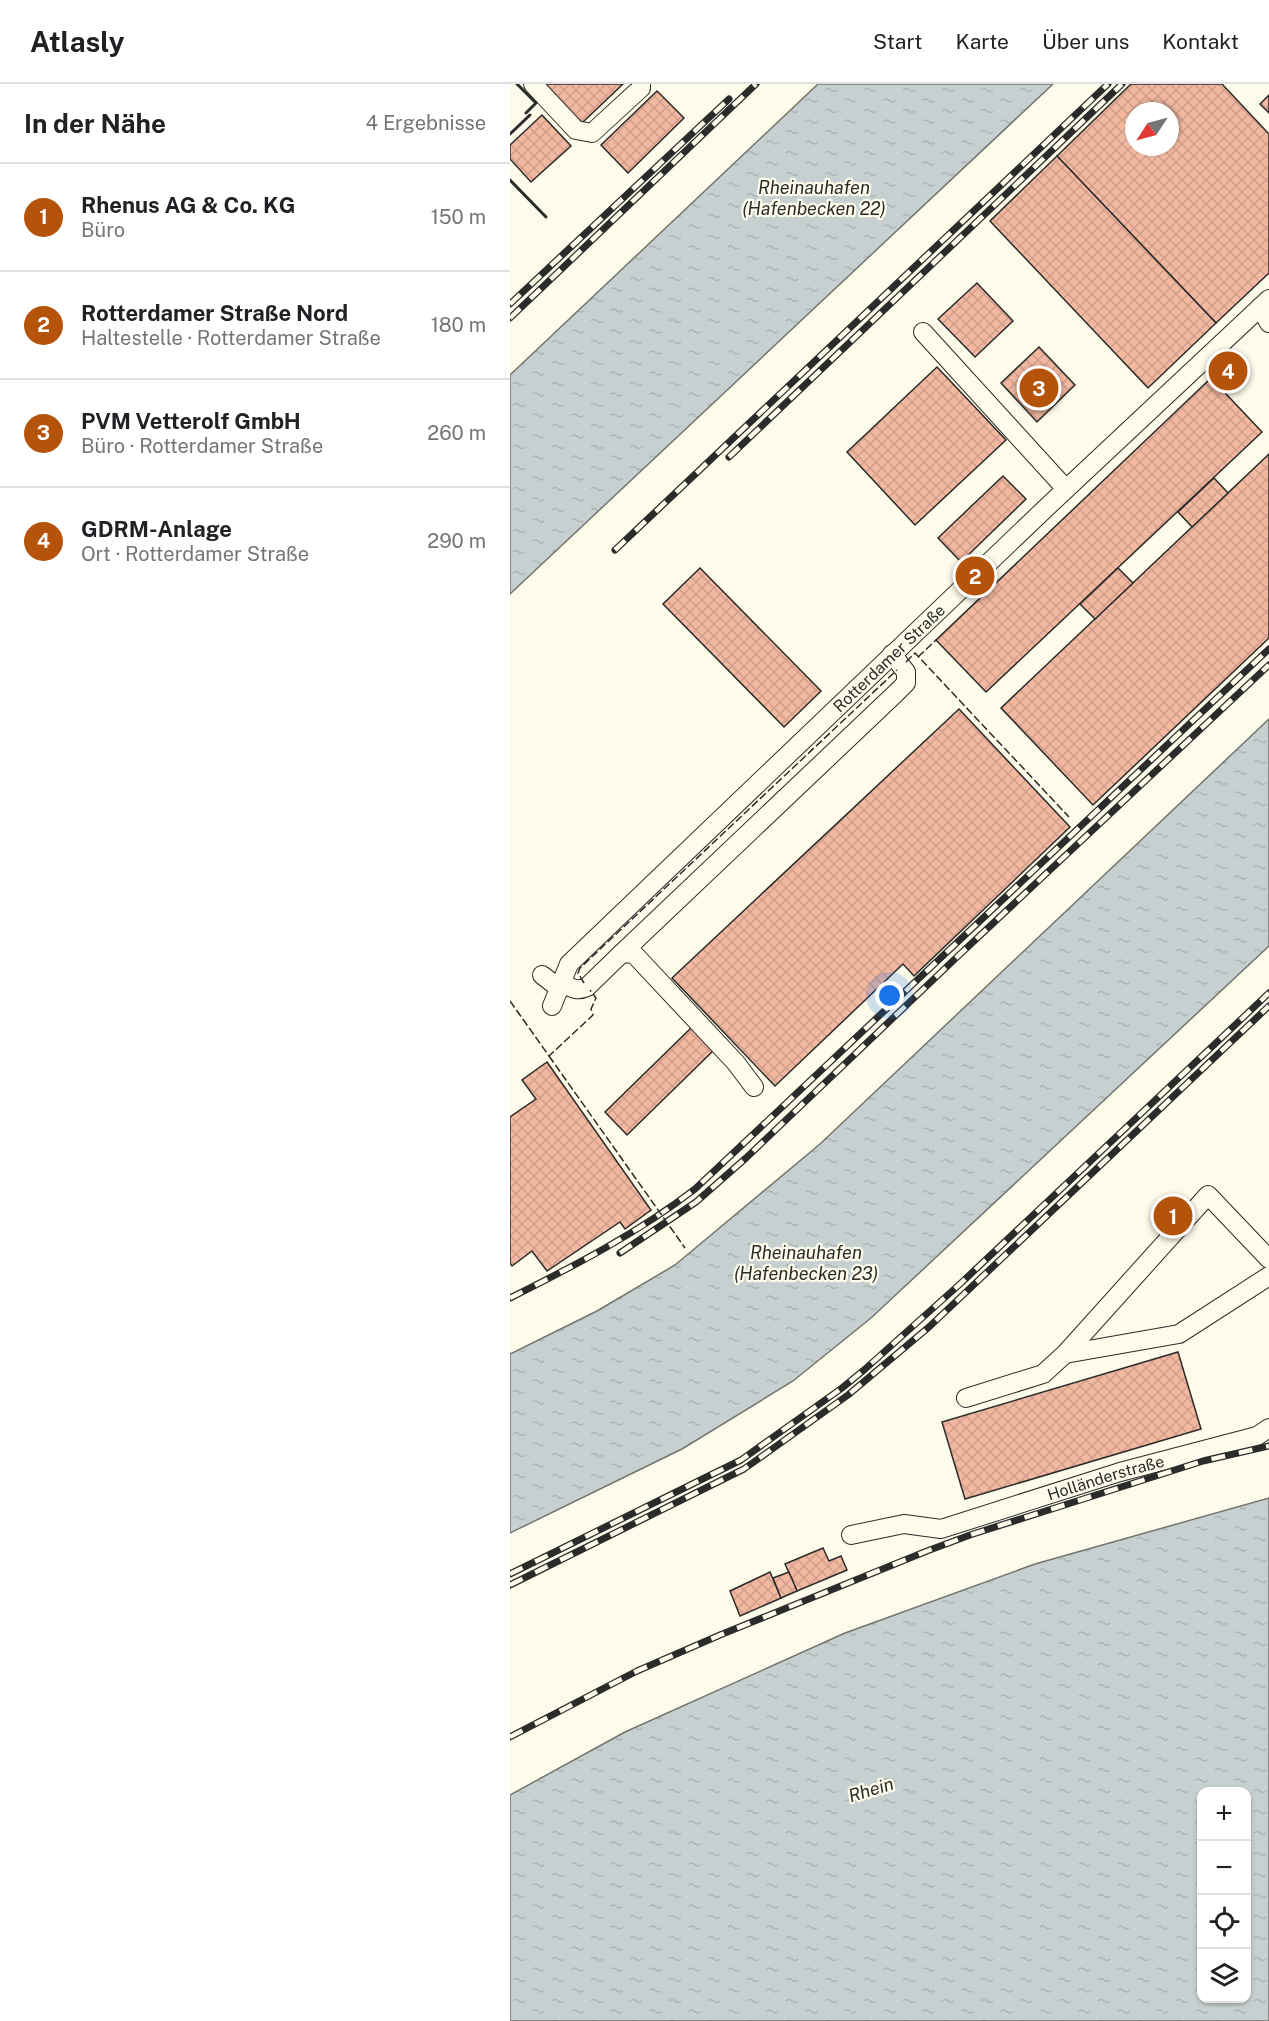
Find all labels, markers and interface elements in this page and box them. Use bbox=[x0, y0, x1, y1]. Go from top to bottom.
text: Atlasly bbox=[30, 25, 124, 58]
text: Start bbox=[873, 29, 922, 54]
text: Karte bbox=[955, 29, 1009, 54]
text: Über uns bbox=[1042, 29, 1129, 54]
text: Kontakt bbox=[1162, 29, 1239, 54]
north arrow bbox=[1125, 102, 1179, 156]
text: In der Nähe bbox=[24, 108, 166, 139]
text: 4 Ergebnisse bbox=[366, 111, 486, 135]
water label: Rheinauhafen (Hafenbecken 22) bbox=[742, 177, 886, 219]
text: Rhenus AG & Co. KG bbox=[81, 192, 295, 218]
text: 1 bbox=[39, 205, 48, 229]
text: 150 m bbox=[431, 205, 486, 229]
text: Büro bbox=[81, 218, 125, 242]
text: Rotterdamer Straße Nord bbox=[81, 300, 348, 326]
text: 2 bbox=[37, 313, 50, 337]
text: 180 m bbox=[431, 313, 486, 337]
text: Haltestelle · Rotterdamer Straße bbox=[81, 326, 381, 350]
pin: 4 bbox=[1208, 348, 1248, 394]
pin: 3 bbox=[1020, 366, 1058, 410]
text: PVM Vetterolf GmbH bbox=[81, 408, 301, 434]
text: 3 bbox=[37, 421, 50, 445]
text: 260 m bbox=[427, 421, 486, 445]
text: Büro · Rotterdamer Straße bbox=[81, 434, 323, 458]
text: GDRM-Anlage bbox=[81, 516, 232, 542]
text: 4 bbox=[37, 529, 50, 553]
text: 290 m bbox=[427, 529, 486, 553]
text: Ort · Rotterdamer Straße bbox=[81, 542, 309, 566]
pin: 2 bbox=[956, 554, 994, 598]
street label: Rotterdamer Straße bbox=[829, 601, 949, 716]
your location bbox=[875, 981, 904, 1010]
pin: 1 bbox=[1154, 1194, 1192, 1238]
water label: Rheinauhafen (Hafenbecken 23) bbox=[734, 1242, 878, 1284]
street label: Holländerstraße bbox=[1045, 1452, 1166, 1505]
water label: Rhein bbox=[846, 1773, 896, 1806]
map controls bbox=[1197, 1787, 1251, 2003]
button: + bbox=[1197, 1787, 1251, 1841]
button: − bbox=[1197, 1841, 1251, 1895]
button: locate bbox=[1197, 1895, 1251, 1949]
button: layers bbox=[1197, 1949, 1251, 2003]

